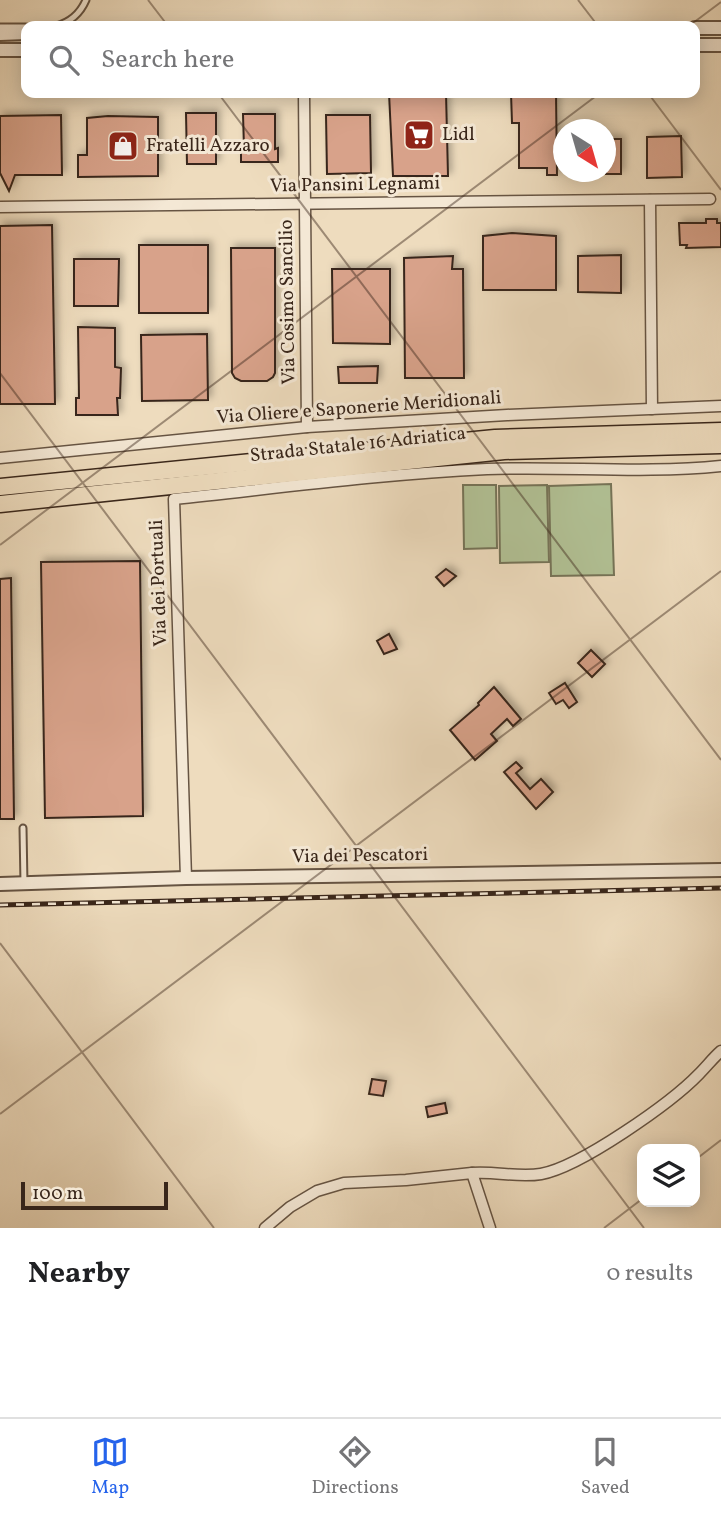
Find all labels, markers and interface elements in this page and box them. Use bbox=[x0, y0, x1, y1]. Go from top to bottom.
search box bbox=[21, 21, 700, 98]
icon: search bbox=[45, 41, 83, 79]
text: Search here bbox=[101, 42, 234, 78]
supermarket icon: Lidl bbox=[402, 118, 436, 152]
north arrow bbox=[553, 119, 616, 182]
place label: Lidl bbox=[442, 122, 475, 148]
shop icon: Fratelli Azzaro bbox=[106, 129, 140, 163]
place label: Fratelli Azzaro bbox=[146, 133, 270, 159]
street label: Via Pansini Legnami bbox=[270, 171, 441, 199]
street label: Via Cosimo Sancilio bbox=[274, 219, 302, 385]
street label: Via Oliere e Saponerie Meridionali bbox=[216, 385, 503, 431]
street label: Strada Statale 16 Adriatica bbox=[249, 421, 467, 469]
street label: Via dei Portuali bbox=[144, 519, 174, 647]
street label: Via dei Pescatori bbox=[292, 842, 429, 870]
map controls bbox=[637, 1144, 700, 1207]
button: layers bbox=[637, 1144, 700, 1207]
scale bar bbox=[21, 1179, 168, 1211]
text: 100 m bbox=[32, 1181, 83, 1207]
text: Nearby bbox=[28, 1253, 130, 1295]
text: 0 results bbox=[606, 1258, 693, 1290]
tab: Map bbox=[91, 1433, 129, 1501]
tab: Directions bbox=[312, 1433, 399, 1501]
tab: Saved bbox=[581, 1433, 630, 1501]

